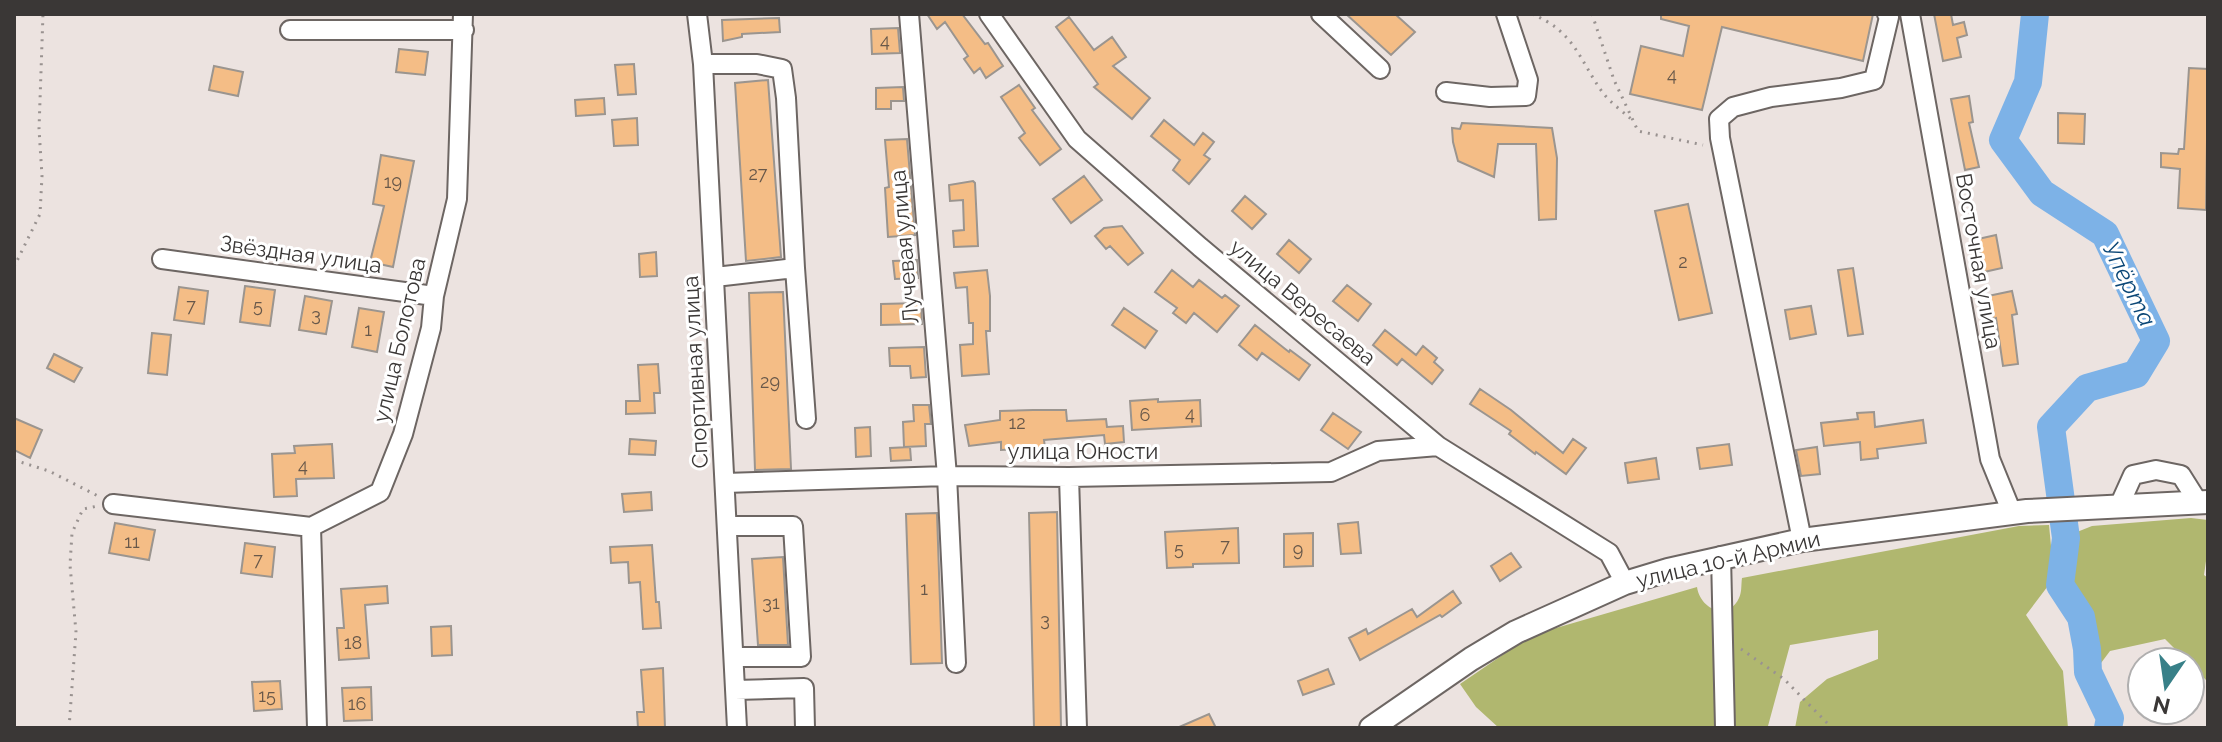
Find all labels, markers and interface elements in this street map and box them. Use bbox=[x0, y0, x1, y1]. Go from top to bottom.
house number: 4 bbox=[880, 30, 890, 51]
house number: 4 bbox=[1667, 64, 1677, 85]
house number: 27 bbox=[748, 163, 768, 184]
street label: Лучевая улица bbox=[884, 169, 924, 325]
house number: 19 bbox=[384, 171, 402, 192]
street label: Восточная улица bbox=[1951, 171, 2007, 351]
street label: Звёздная улица bbox=[218, 230, 384, 278]
street label: улица Вересаева bbox=[1225, 233, 1381, 371]
water label: Упёрта bbox=[2096, 237, 2162, 331]
house number: 2 bbox=[1678, 251, 1688, 272]
street label: улица Болотова bbox=[367, 255, 431, 425]
street label: Спортивная улица bbox=[677, 275, 713, 469]
house number: 7 bbox=[186, 295, 196, 316]
house number: 5 bbox=[253, 295, 263, 316]
house number: 3 bbox=[311, 304, 321, 325]
house number: 1 bbox=[364, 319, 372, 340]
house number: 29 bbox=[760, 371, 780, 392]
house number: 4 bbox=[1185, 403, 1195, 424]
house number: 6 bbox=[1140, 404, 1151, 425]
house number: 12 bbox=[1008, 412, 1026, 433]
street label: улица Юности bbox=[1008, 438, 1158, 464]
house number: 4 bbox=[298, 455, 308, 476]
street label: улица 10-й Армии bbox=[1633, 525, 1823, 593]
house number: 11 bbox=[124, 531, 140, 552]
house number: 7 bbox=[1220, 535, 1230, 556]
house number: 5 bbox=[1174, 538, 1184, 559]
house number: 9 bbox=[1293, 539, 1303, 560]
house number: 7 bbox=[253, 549, 263, 570]
house number: 1 bbox=[920, 578, 928, 599]
house number: 31 bbox=[762, 592, 780, 613]
house number: 3 bbox=[1040, 609, 1050, 630]
house number: 18 bbox=[344, 632, 362, 653]
north arrow bbox=[2126, 646, 2206, 726]
house number: 15 bbox=[258, 685, 276, 706]
text: N bbox=[2150, 691, 2173, 720]
house number: 16 bbox=[348, 693, 366, 714]

